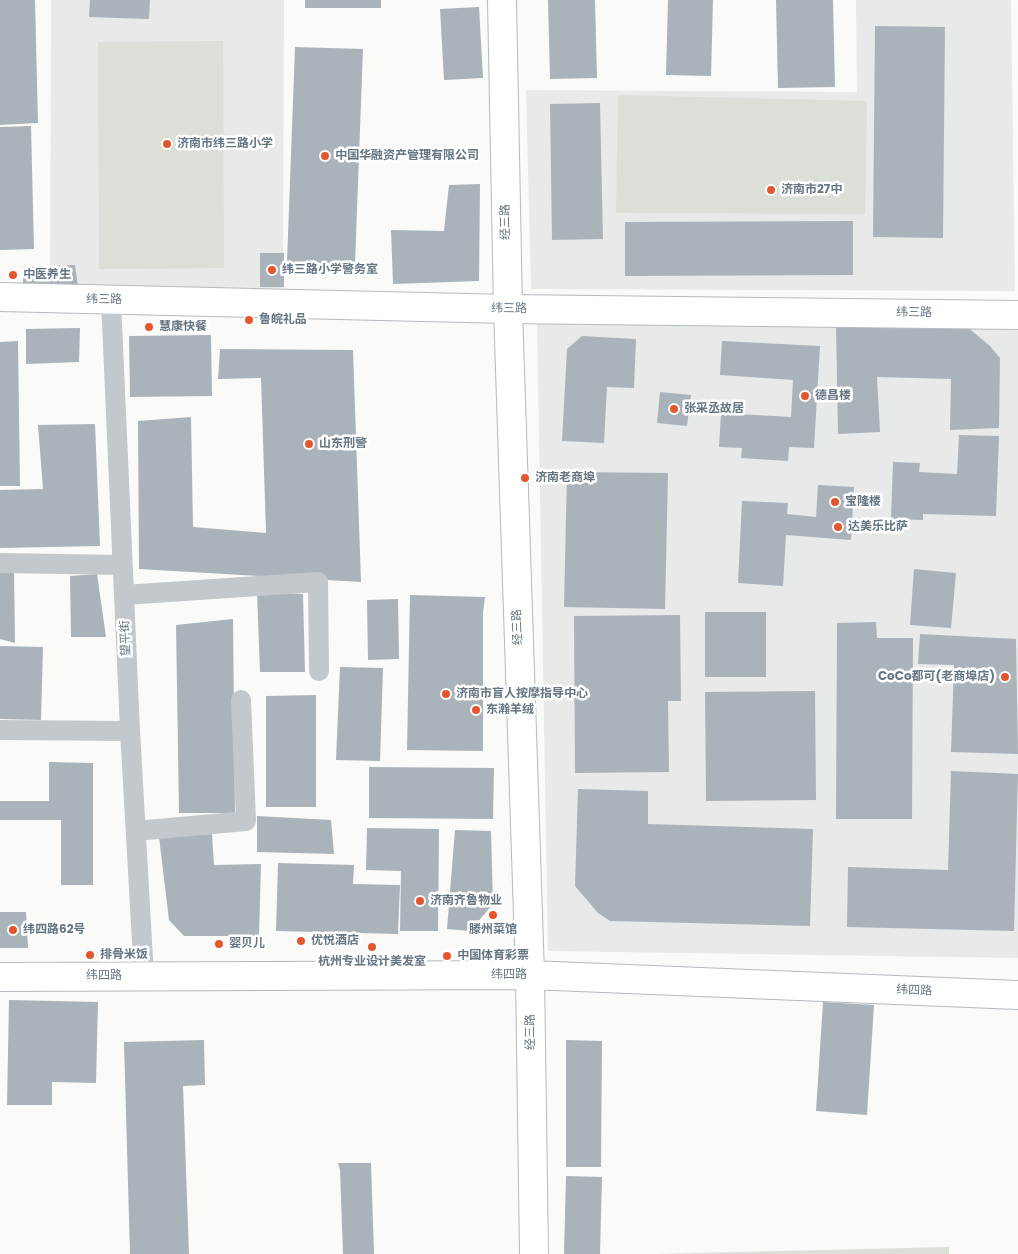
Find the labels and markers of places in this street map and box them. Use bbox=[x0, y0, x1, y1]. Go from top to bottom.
place label: 济南市纬三路小学 bbox=[177, 137, 273, 151]
marker: 济南市纬三路小学 bbox=[161, 138, 173, 150]
place label: 中国华融资产管理有限公司 bbox=[335, 149, 479, 163]
marker: 中国华融资产管理有限公司 bbox=[319, 150, 331, 162]
place label: 济南市27中 bbox=[781, 183, 842, 197]
marker: 济南市27中 bbox=[765, 184, 777, 196]
place label: 纬三路小学警务室 bbox=[282, 263, 378, 277]
marker: 纬三路小学警务室 bbox=[266, 264, 278, 276]
place label: 中医养生 bbox=[23, 268, 71, 282]
marker: 中医养生 bbox=[7, 269, 19, 281]
place label: 鲁皖礼品 bbox=[259, 313, 307, 327]
marker: 鲁皖礼品 bbox=[243, 314, 255, 326]
place label: 慧康快餐 bbox=[159, 320, 207, 334]
marker: 慧康快餐 bbox=[143, 321, 155, 333]
place label: 德昌楼 bbox=[815, 389, 851, 403]
marker: 德昌楼 bbox=[799, 390, 811, 402]
place label: 张采丞故居 bbox=[684, 402, 744, 416]
marker: 张采丞故居 bbox=[668, 403, 680, 415]
place label: 山东刑警 bbox=[319, 437, 367, 451]
marker: 山东刑警 bbox=[303, 438, 315, 450]
place label: 济南老商埠 bbox=[535, 471, 595, 485]
marker: 济南老商埠 bbox=[519, 472, 531, 484]
place label: 宝隆楼 bbox=[845, 495, 881, 509]
marker: 宝隆楼 bbox=[829, 496, 841, 508]
place label: 达美乐比萨 bbox=[848, 520, 908, 534]
marker: 达美乐比萨 bbox=[832, 521, 844, 533]
place label: CoCo都可(老商埠店) bbox=[878, 670, 995, 684]
marker: CoCo都可(老商埠店) bbox=[999, 671, 1011, 683]
place label: 济南市盲人按摩指导中心 bbox=[456, 687, 588, 701]
marker: 济南市盲人按摩指导中心 bbox=[440, 688, 452, 700]
place label: 东瀚羊绒 bbox=[486, 703, 534, 717]
marker: 东瀚羊绒 bbox=[470, 704, 482, 716]
place label: 济南齐鲁物业 bbox=[430, 894, 502, 908]
marker: 济南齐鲁物业 bbox=[414, 895, 426, 907]
marker: 滕州菜馆 bbox=[487, 909, 499, 921]
place label: 纬四路62号 bbox=[23, 923, 85, 937]
place label: 滕州菜馆 bbox=[469, 923, 517, 937]
marker: 纬四路62号 bbox=[7, 924, 19, 936]
place label: 优悦酒店 bbox=[311, 934, 359, 948]
marker: 优悦酒店 bbox=[295, 935, 307, 947]
place label: 婴贝儿 bbox=[229, 937, 265, 951]
marker: 婴贝儿 bbox=[213, 938, 225, 950]
marker: 杭州专业设计美发室 bbox=[366, 941, 378, 953]
place label: 排骨米饭 bbox=[100, 948, 148, 962]
marker: 排骨米饭 bbox=[84, 949, 96, 961]
place label: 中国体育彩票 bbox=[457, 949, 529, 963]
marker: 中国体育彩票 bbox=[441, 950, 453, 962]
place label: 杭州专业设计美发室 bbox=[318, 955, 426, 969]

